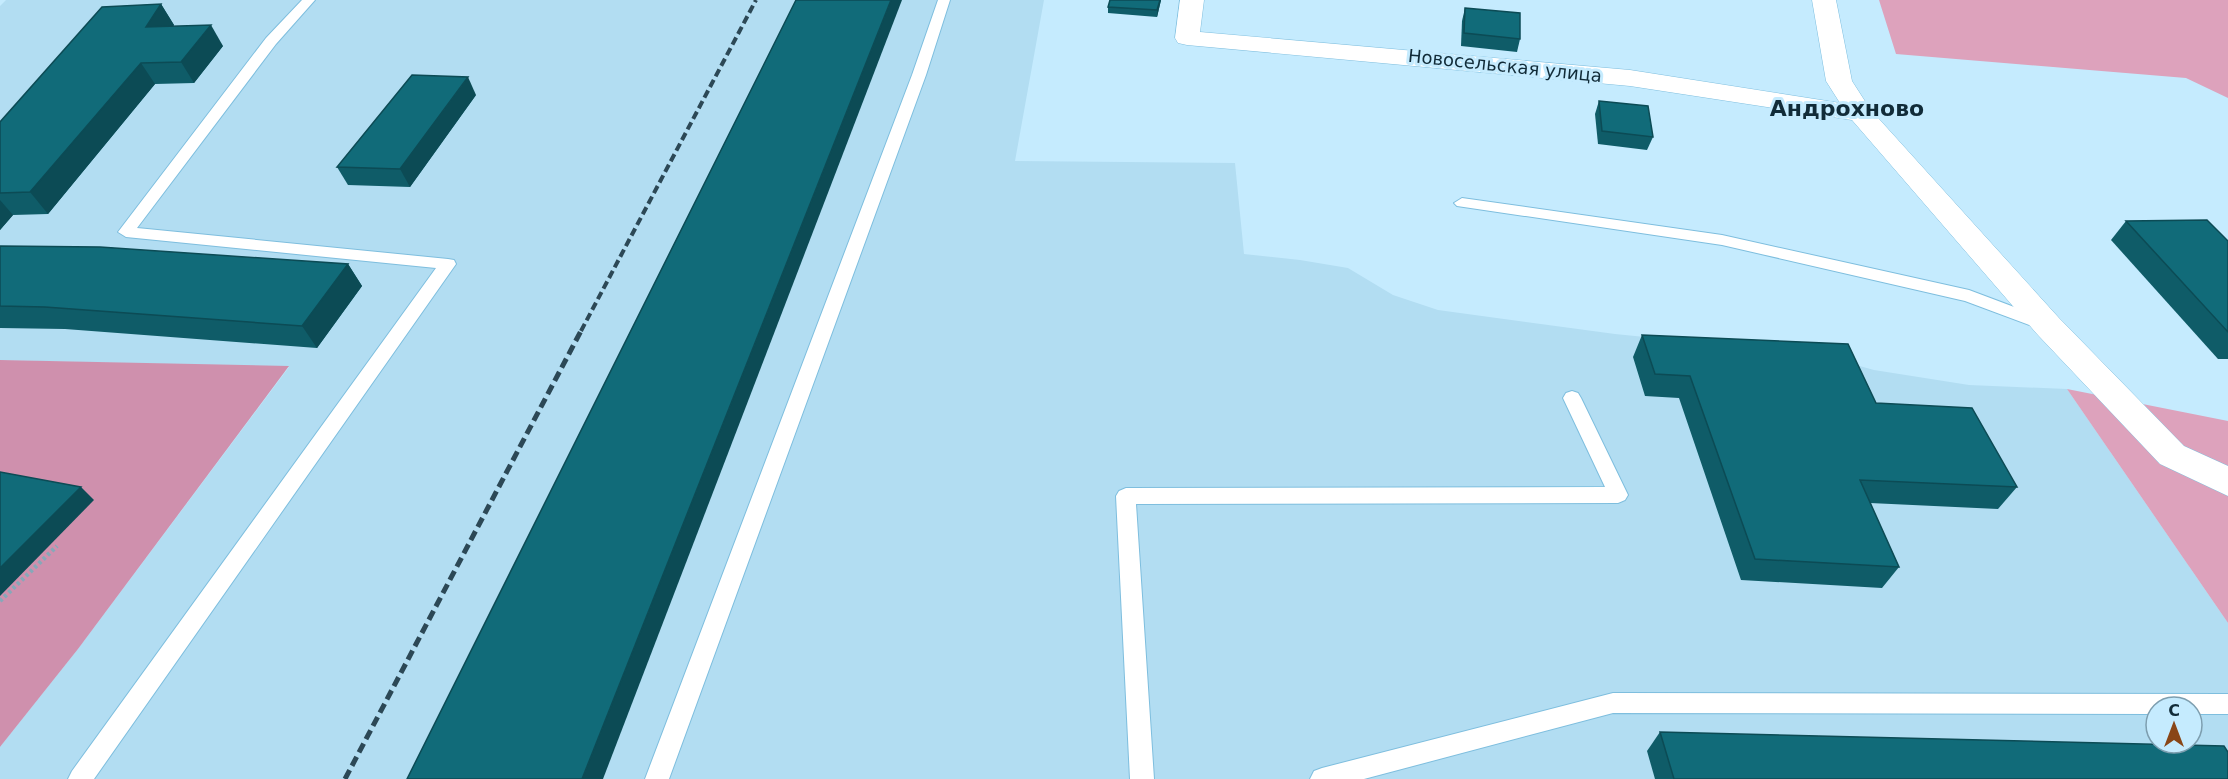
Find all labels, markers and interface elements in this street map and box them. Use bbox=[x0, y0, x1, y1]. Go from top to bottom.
street label: Новосельская улица bbox=[1407, 45, 1603, 86]
district label: Андрохново bbox=[1770, 96, 1924, 121]
north arrow bbox=[2144, 695, 2204, 755]
text: С bbox=[2168, 701, 2180, 720]

